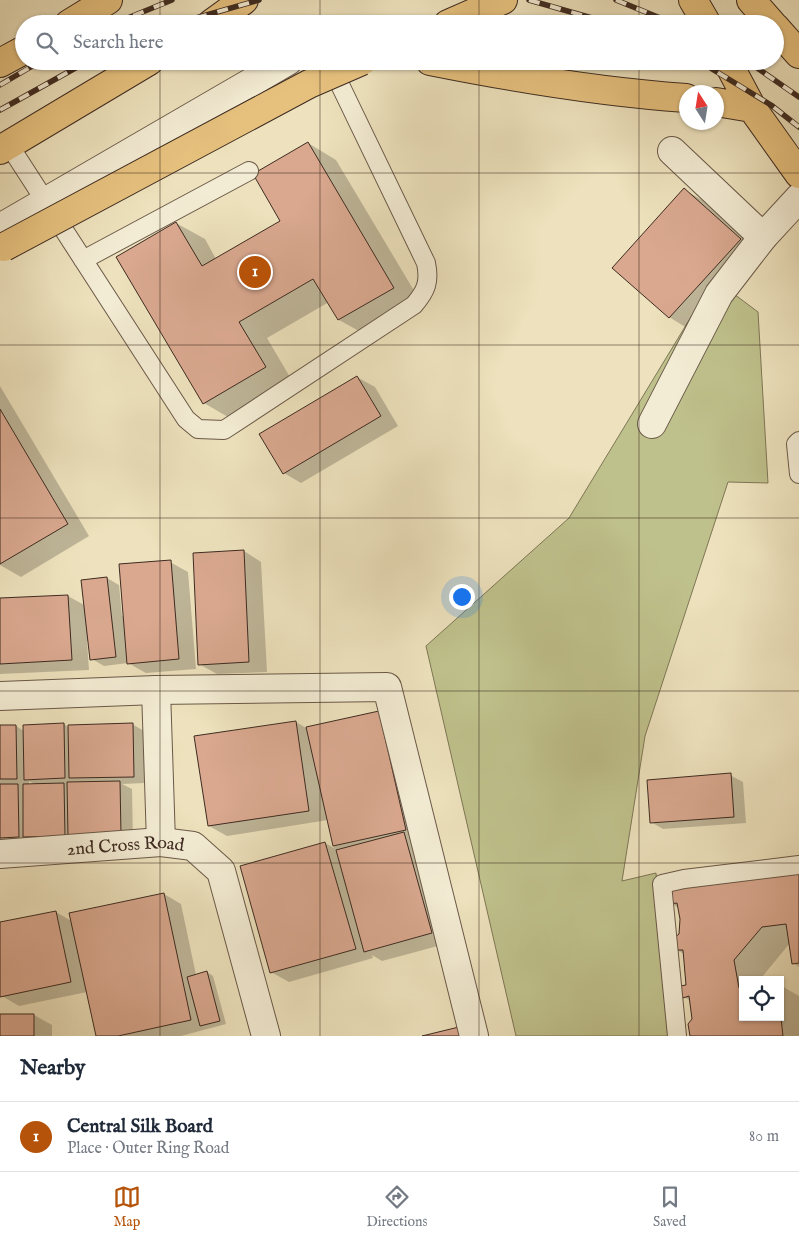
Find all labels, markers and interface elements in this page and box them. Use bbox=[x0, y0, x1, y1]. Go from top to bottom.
search box bbox=[15, 15, 784, 70]
icon: search bbox=[33, 29, 61, 57]
text: Search here bbox=[73, 31, 164, 55]
north arrow bbox=[679, 85, 724, 130]
pin: 1 bbox=[239, 253, 271, 291]
your location bbox=[449, 584, 475, 610]
street label: 2nd Cross Road bbox=[66, 832, 186, 862]
map controls bbox=[739, 976, 784, 1021]
button: locate bbox=[739, 976, 784, 1021]
text: Nearby bbox=[20, 1055, 85, 1082]
text: Central Silk Board bbox=[67, 1115, 213, 1139]
text: 1 bbox=[33, 1127, 39, 1147]
text: 80 m bbox=[749, 1127, 779, 1147]
text: Place · Outer Ring Road bbox=[67, 1139, 229, 1159]
tab: Map bbox=[113, 1183, 141, 1231]
tab: Directions bbox=[366, 1183, 427, 1231]
tab: Saved bbox=[653, 1183, 686, 1231]

